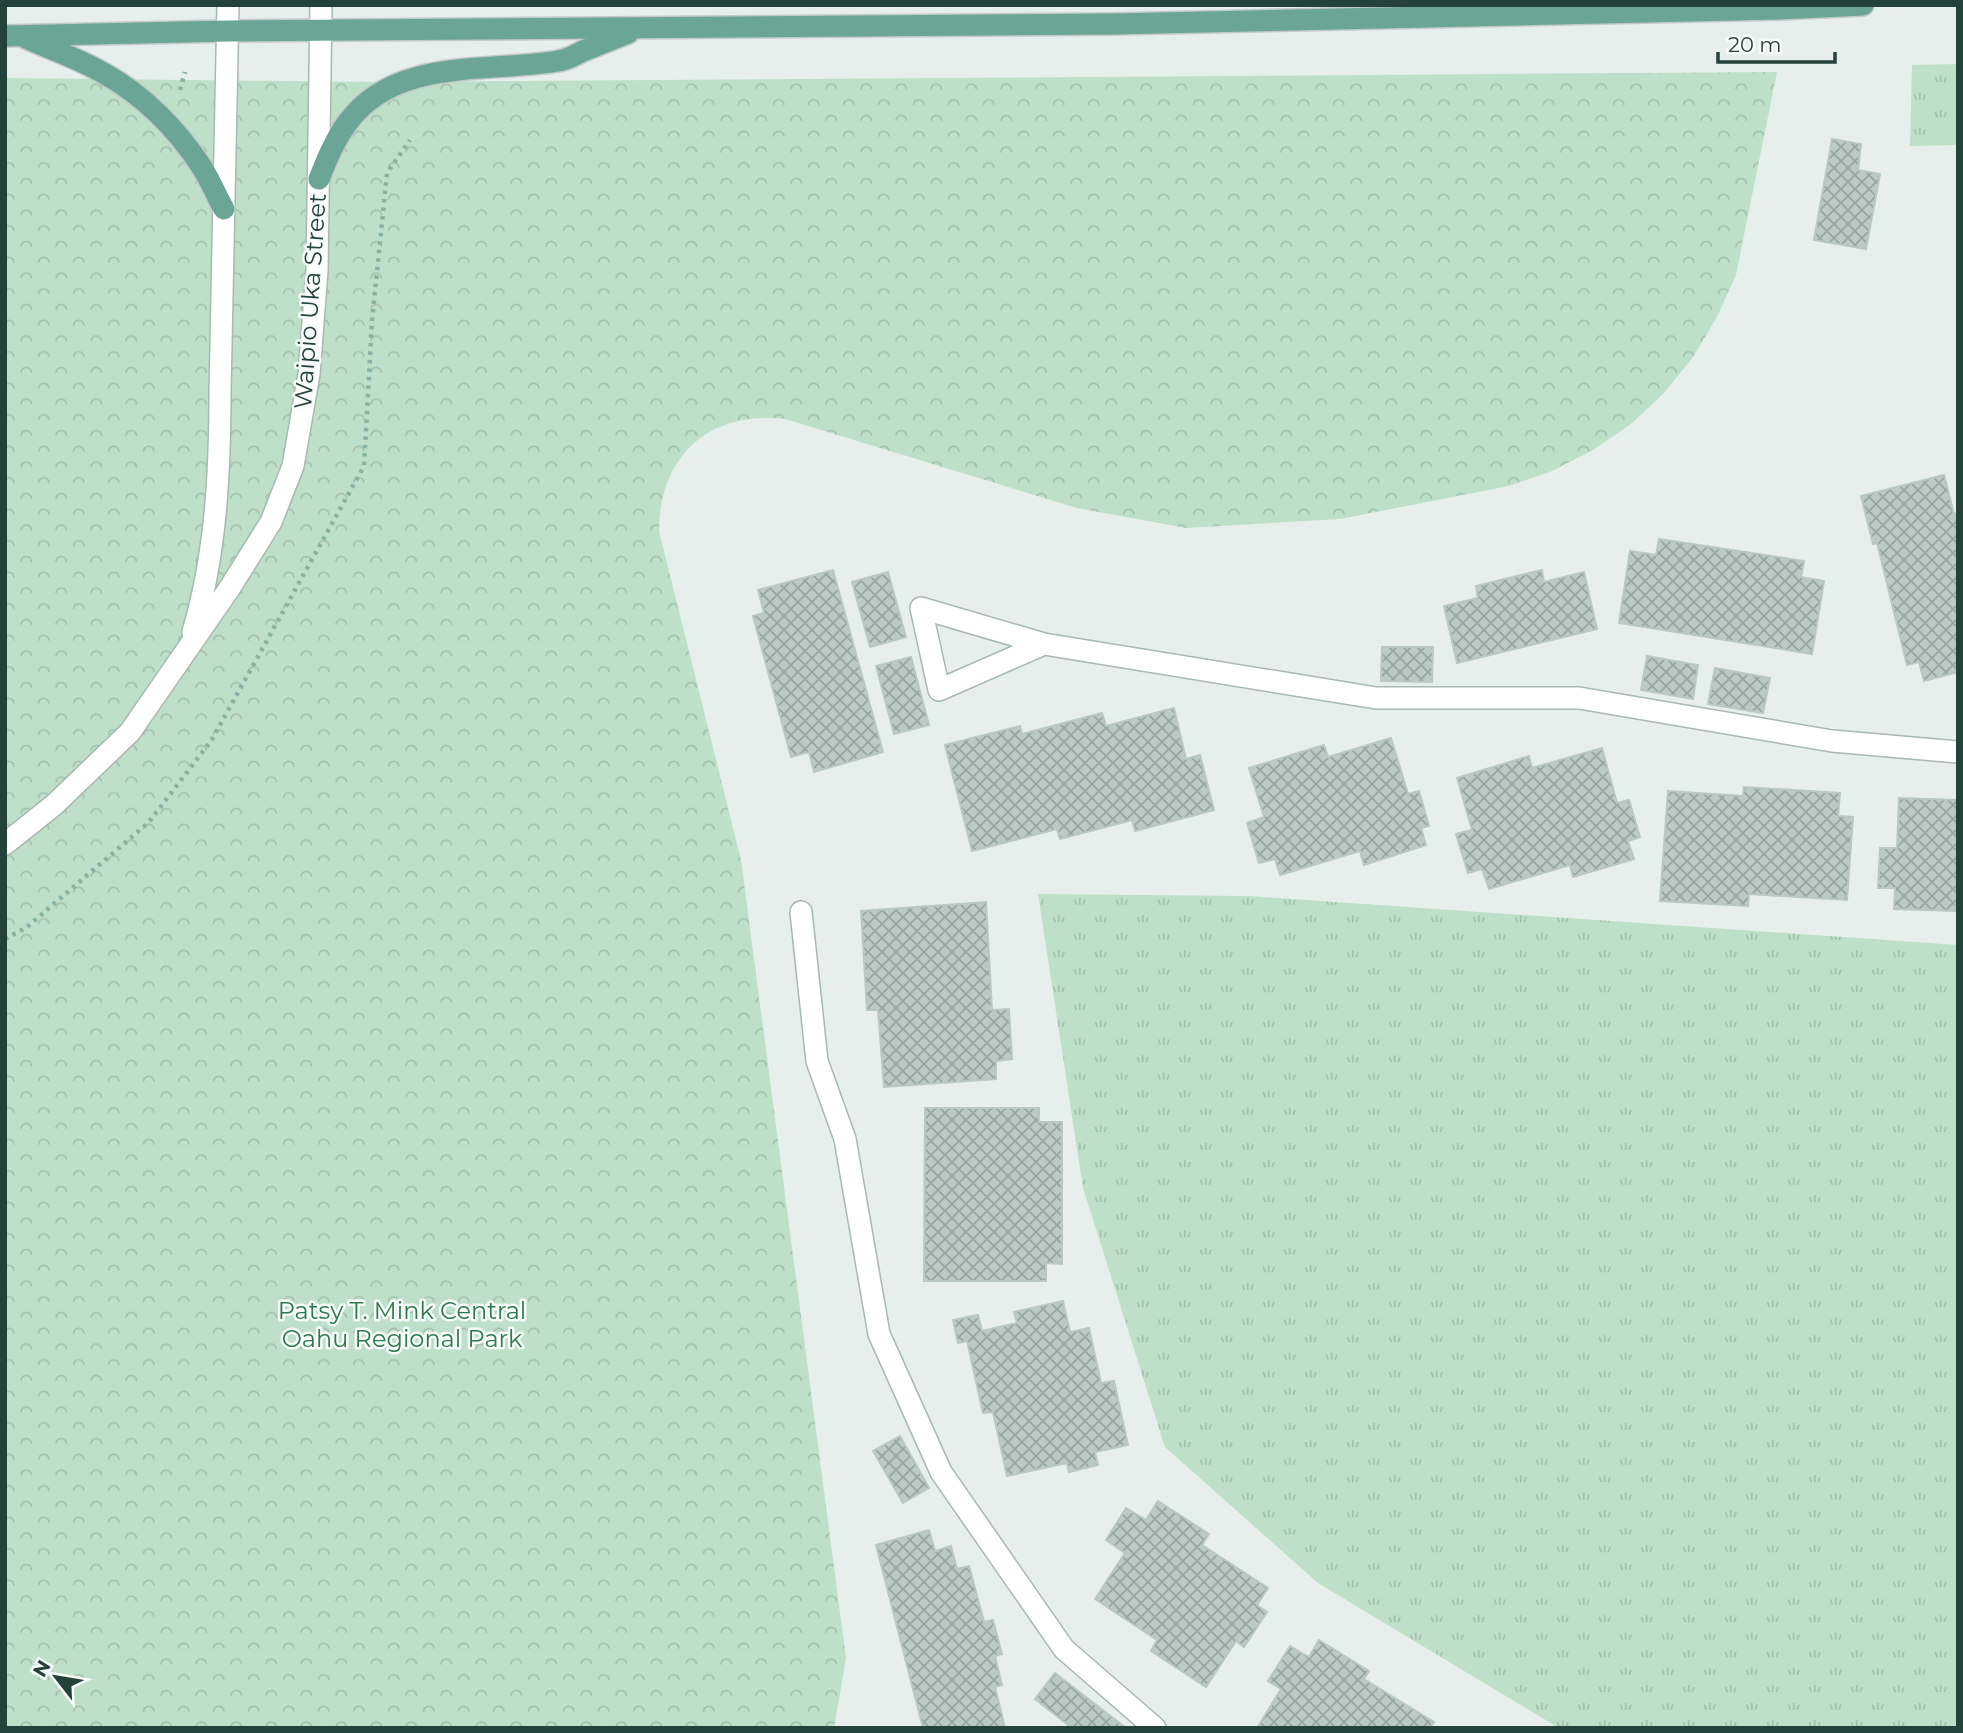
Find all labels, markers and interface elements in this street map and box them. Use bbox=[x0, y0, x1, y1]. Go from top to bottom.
scale bar bbox=[1718, 21, 1835, 65]
text: 20 m bbox=[1728, 32, 1782, 57]
street label: Waipio Uka Street bbox=[288, 192, 332, 410]
park label: Patsy T. Mink Central Oahu Regional Park bbox=[278, 1296, 526, 1353]
north arrow bbox=[21, 1642, 91, 1712]
text: N bbox=[28, 1656, 56, 1681]

